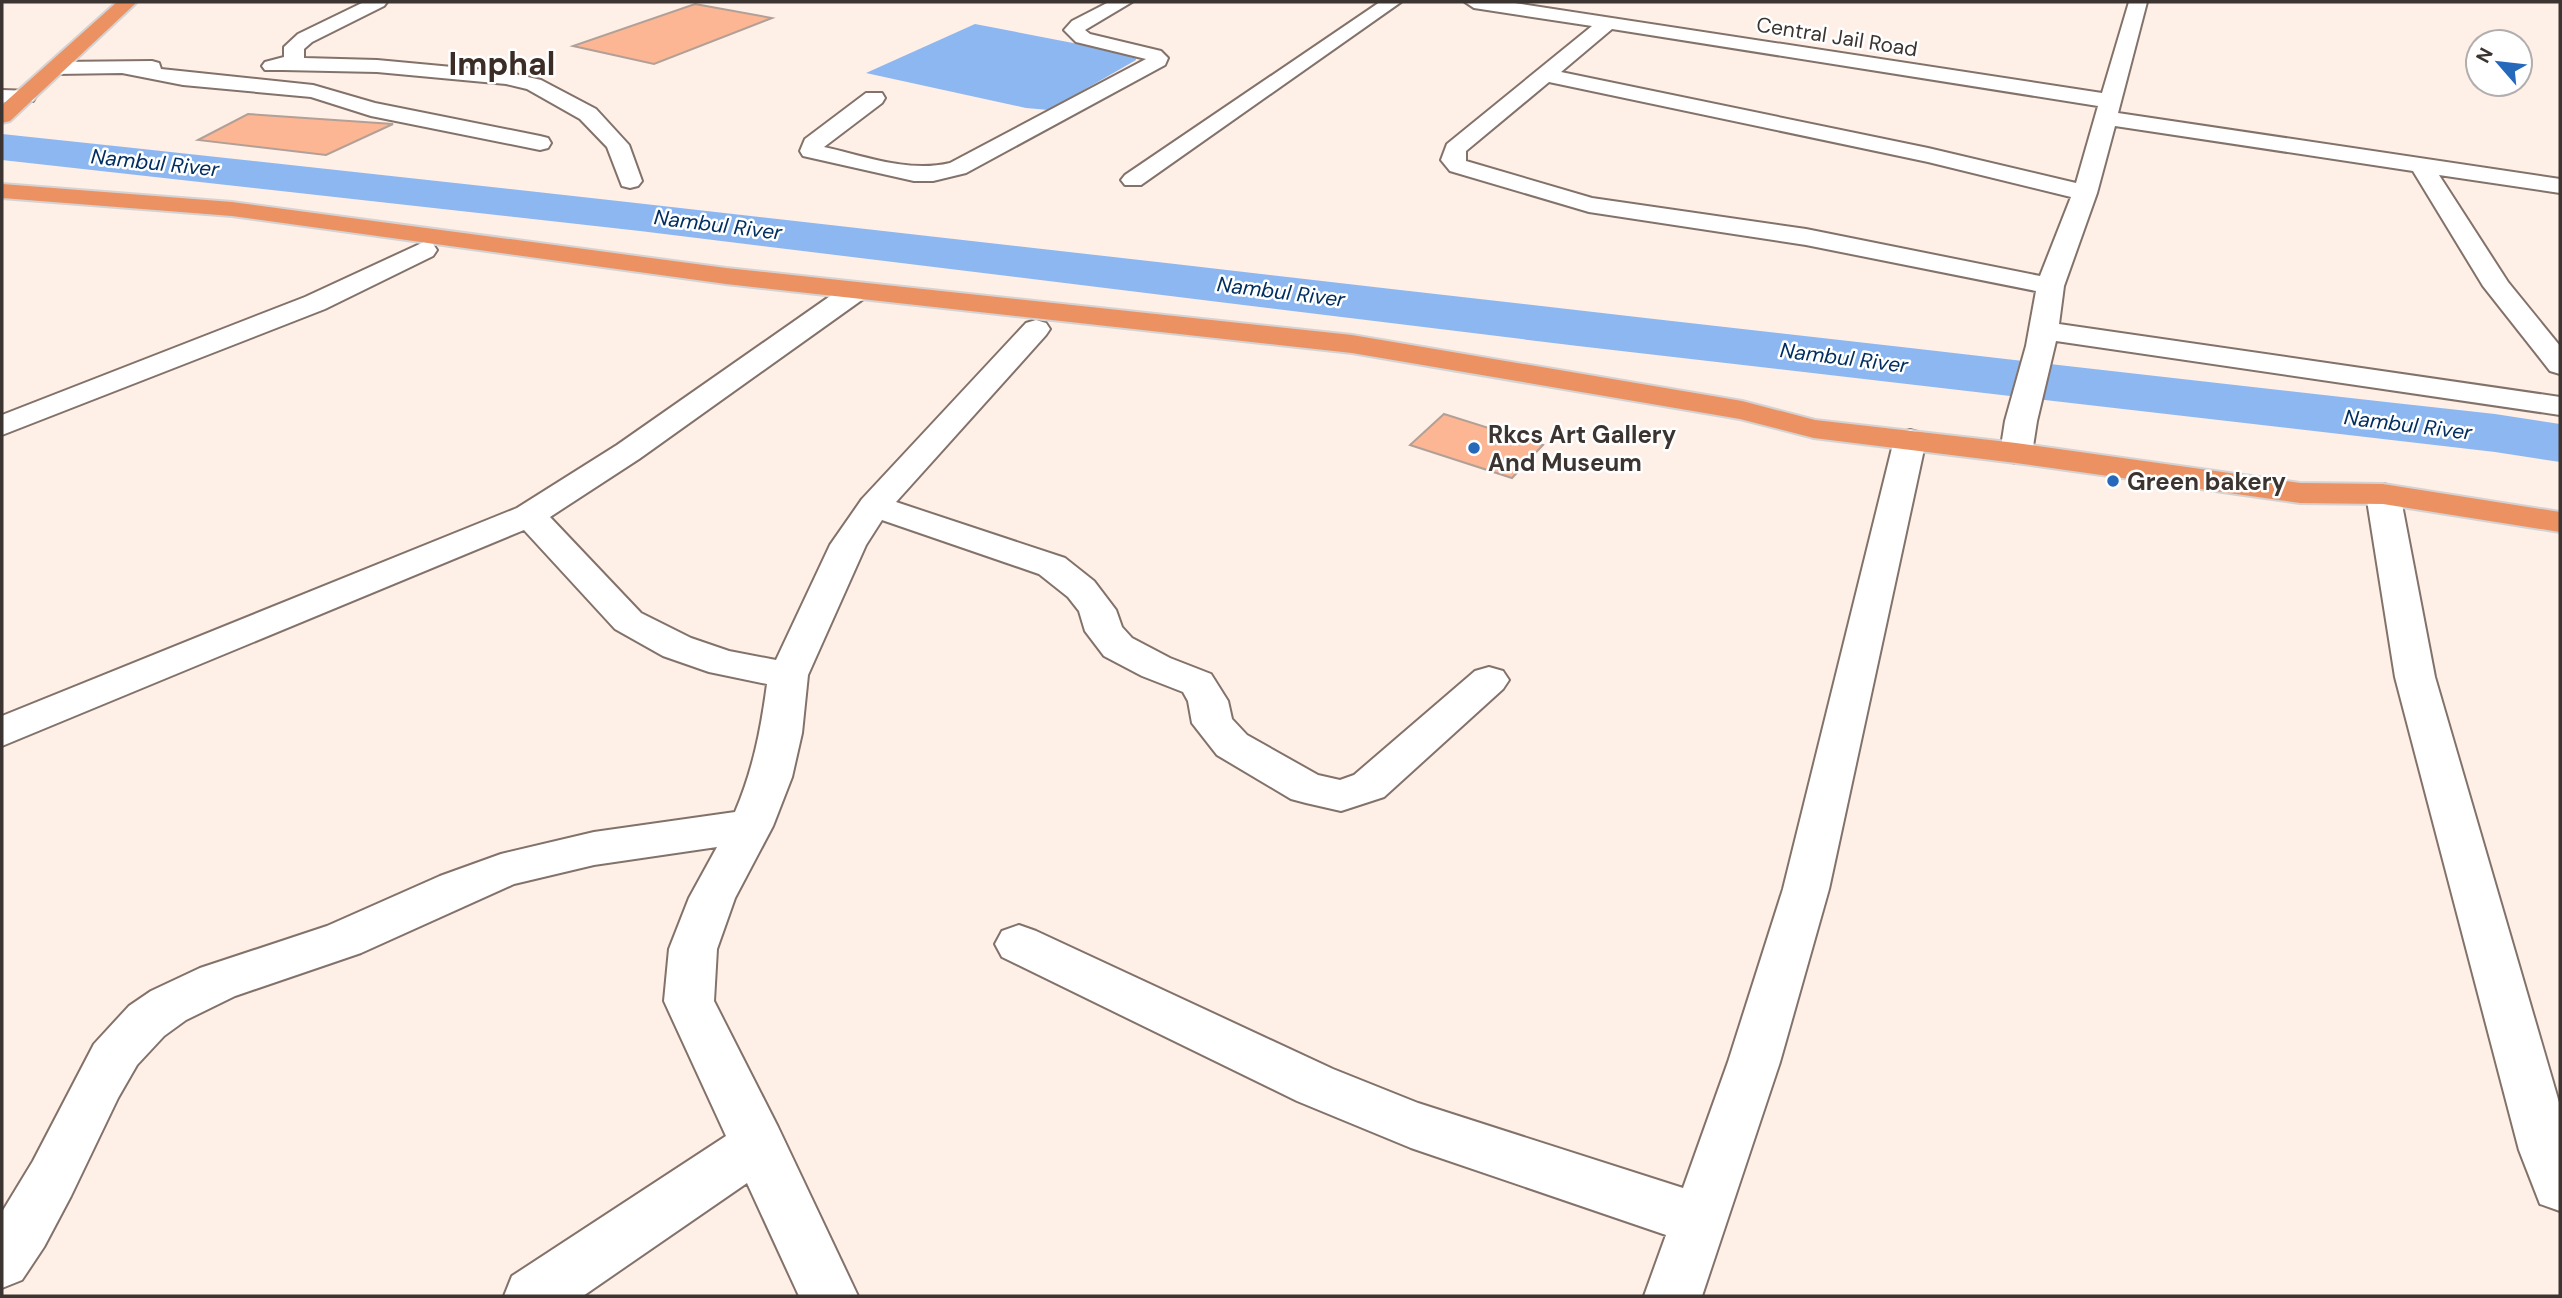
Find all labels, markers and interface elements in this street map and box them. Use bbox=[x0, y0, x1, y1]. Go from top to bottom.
street label: Central Jail Road bbox=[1754, 10, 1920, 64]
north arrow bbox=[2464, 28, 2534, 98]
district label: Imphal bbox=[449, 43, 555, 85]
text: N bbox=[2470, 43, 2499, 67]
water label: Nambul River bbox=[90, 142, 222, 184]
water label: Nambul River bbox=[652, 203, 785, 247]
water label: Nambul River bbox=[1215, 270, 1348, 314]
water label: Nambul River bbox=[1778, 336, 1911, 380]
water label: Nambul River bbox=[2342, 403, 2475, 447]
place label: Rkcs Art Gallery And Museum bbox=[1488, 419, 1677, 478]
marker: Rkcs Art Gallery And Museum bbox=[1466, 440, 1482, 456]
place label: Green bakery bbox=[2127, 466, 2287, 497]
marker: Green bakery bbox=[2105, 473, 2121, 489]

